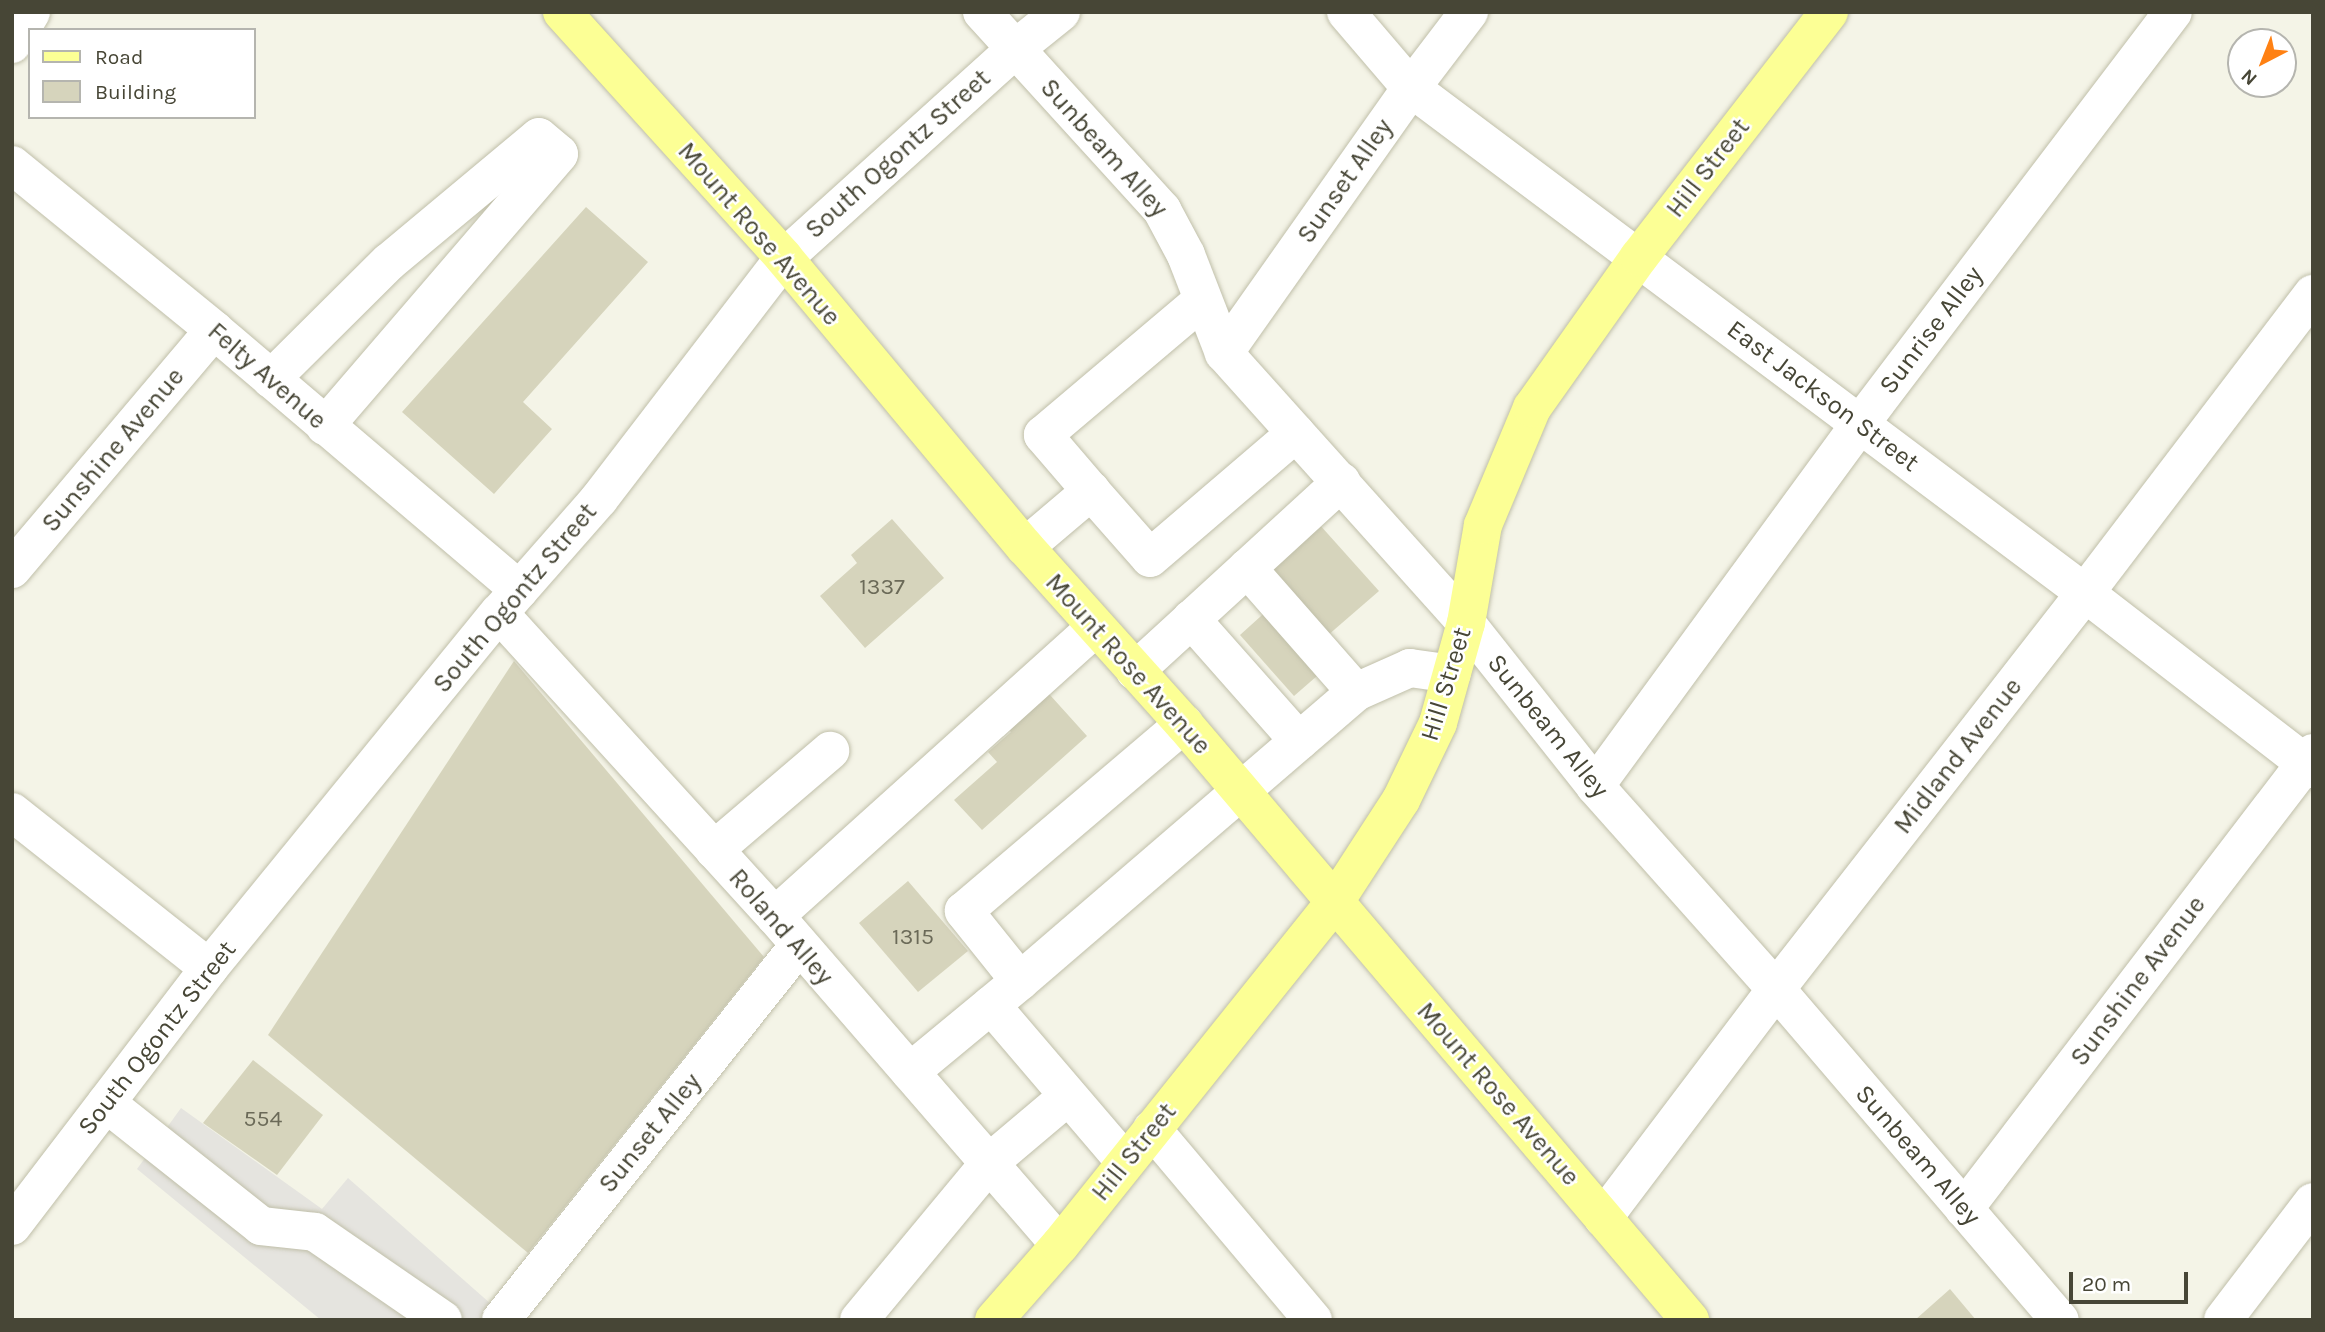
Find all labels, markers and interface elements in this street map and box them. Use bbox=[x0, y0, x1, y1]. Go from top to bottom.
legend bbox=[28, 28, 256, 119]
north arrow bbox=[2227, 28, 2297, 98]
text: Road bbox=[95, 45, 143, 69]
street label: South Ogontz Street bbox=[799, 63, 997, 245]
text: N bbox=[2237, 64, 2262, 90]
street label: Sunbeam Alley bbox=[1034, 72, 1174, 224]
text: Building bbox=[95, 80, 176, 104]
street label: Hill Street bbox=[1660, 112, 1756, 224]
street label: Sunset Alley bbox=[1291, 113, 1399, 249]
street label: Mount Rose Avenue bbox=[671, 136, 847, 332]
street label: Sunrise Alley bbox=[1873, 260, 1989, 400]
street label: East Jackson Street bbox=[1721, 314, 1925, 478]
street label: Felty Avenue bbox=[201, 316, 333, 436]
street label: Sunshine Avenue bbox=[35, 361, 191, 539]
street label: South Ogontz Street bbox=[426, 497, 604, 699]
street label: Mount Rose Avenue bbox=[1039, 567, 1217, 761]
house number: 1337 bbox=[859, 573, 905, 601]
street label: Hill Street bbox=[1414, 623, 1478, 745]
street label: Sunbeam Alley bbox=[1481, 648, 1615, 804]
street label: Midland Avenue bbox=[1887, 672, 2029, 840]
street label: Roland Alley bbox=[722, 862, 840, 992]
street label: Sunshine Avenue bbox=[2064, 890, 2212, 1072]
house number: 1315 bbox=[892, 923, 934, 951]
street label: South Ogontz Street bbox=[71, 934, 243, 1142]
street label: Mount Rose Avenue bbox=[1410, 996, 1586, 1192]
street label: Sunset Alley bbox=[592, 1067, 708, 1199]
street label: Sunbeam Alley bbox=[1849, 1078, 1987, 1232]
street label: Hill Street bbox=[1085, 1097, 1183, 1207]
house number: 554 bbox=[244, 1105, 282, 1133]
scale bar bbox=[2073, 1258, 2192, 1302]
text: 20 m bbox=[2082, 1272, 2131, 1296]

